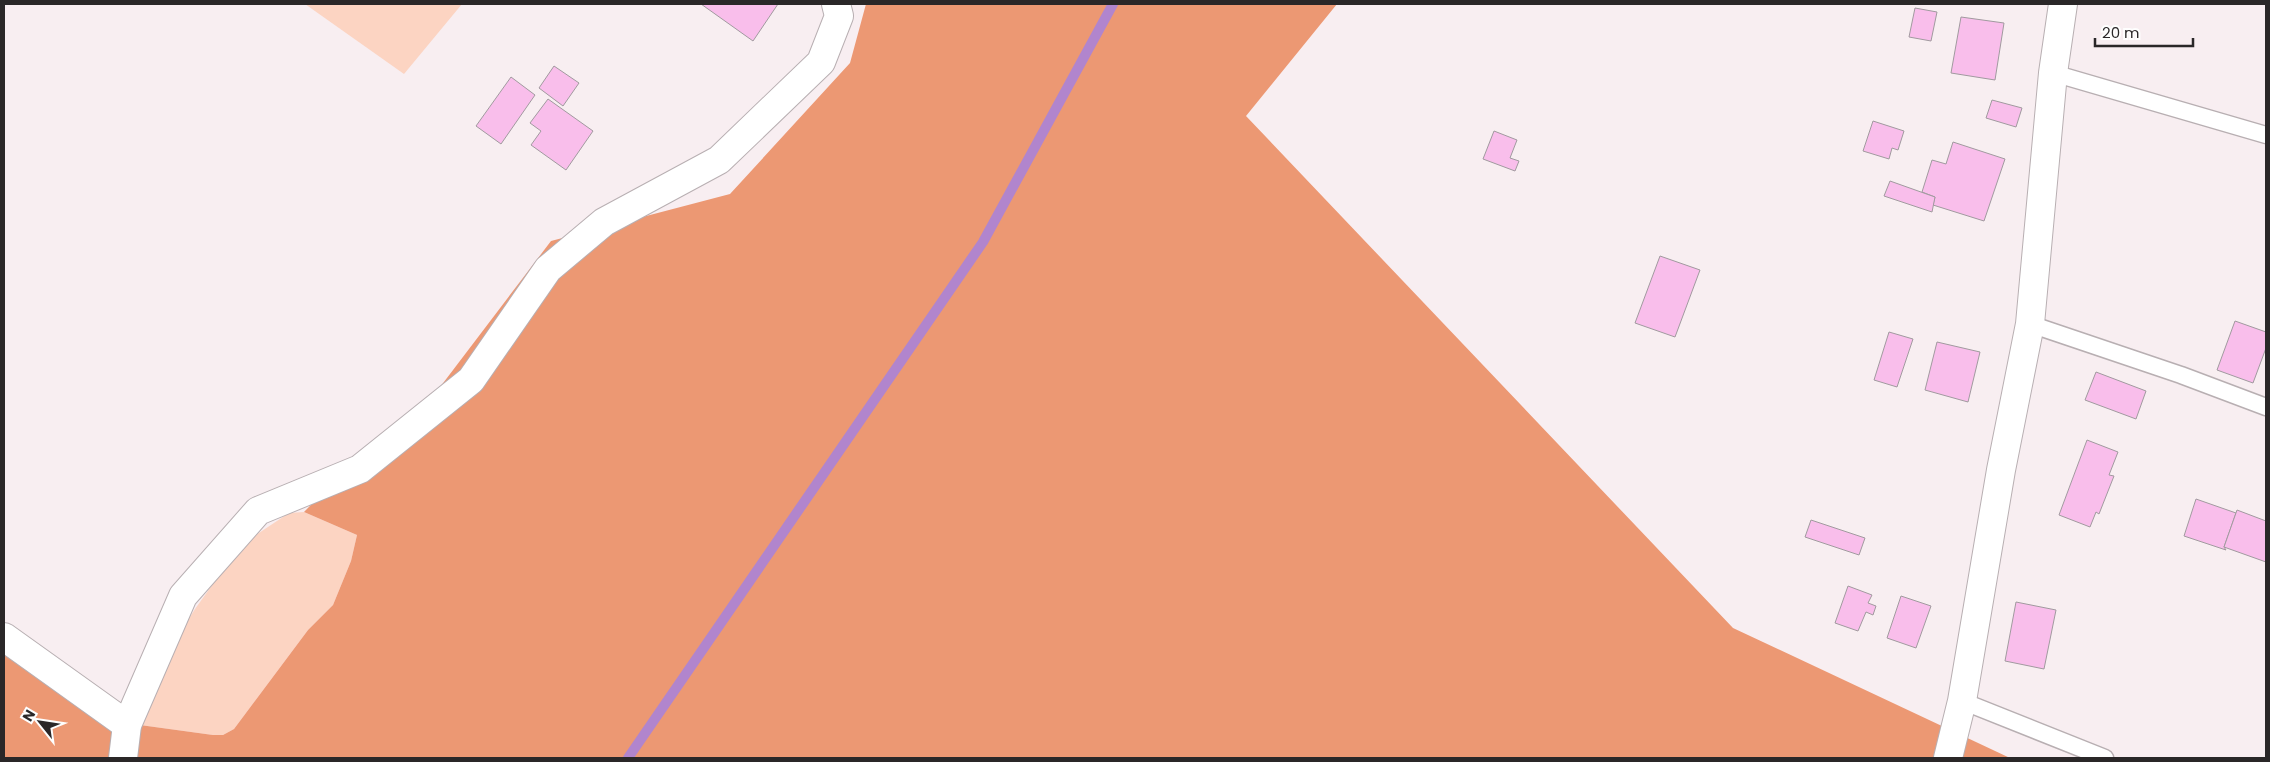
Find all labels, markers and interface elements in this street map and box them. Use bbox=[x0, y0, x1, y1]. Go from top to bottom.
scale bar bbox=[2095, 15, 2192, 47]
text: 20 m bbox=[2102, 22, 2140, 43]
north arrow bbox=[15, 697, 65, 747]
text: N bbox=[17, 706, 40, 725]

